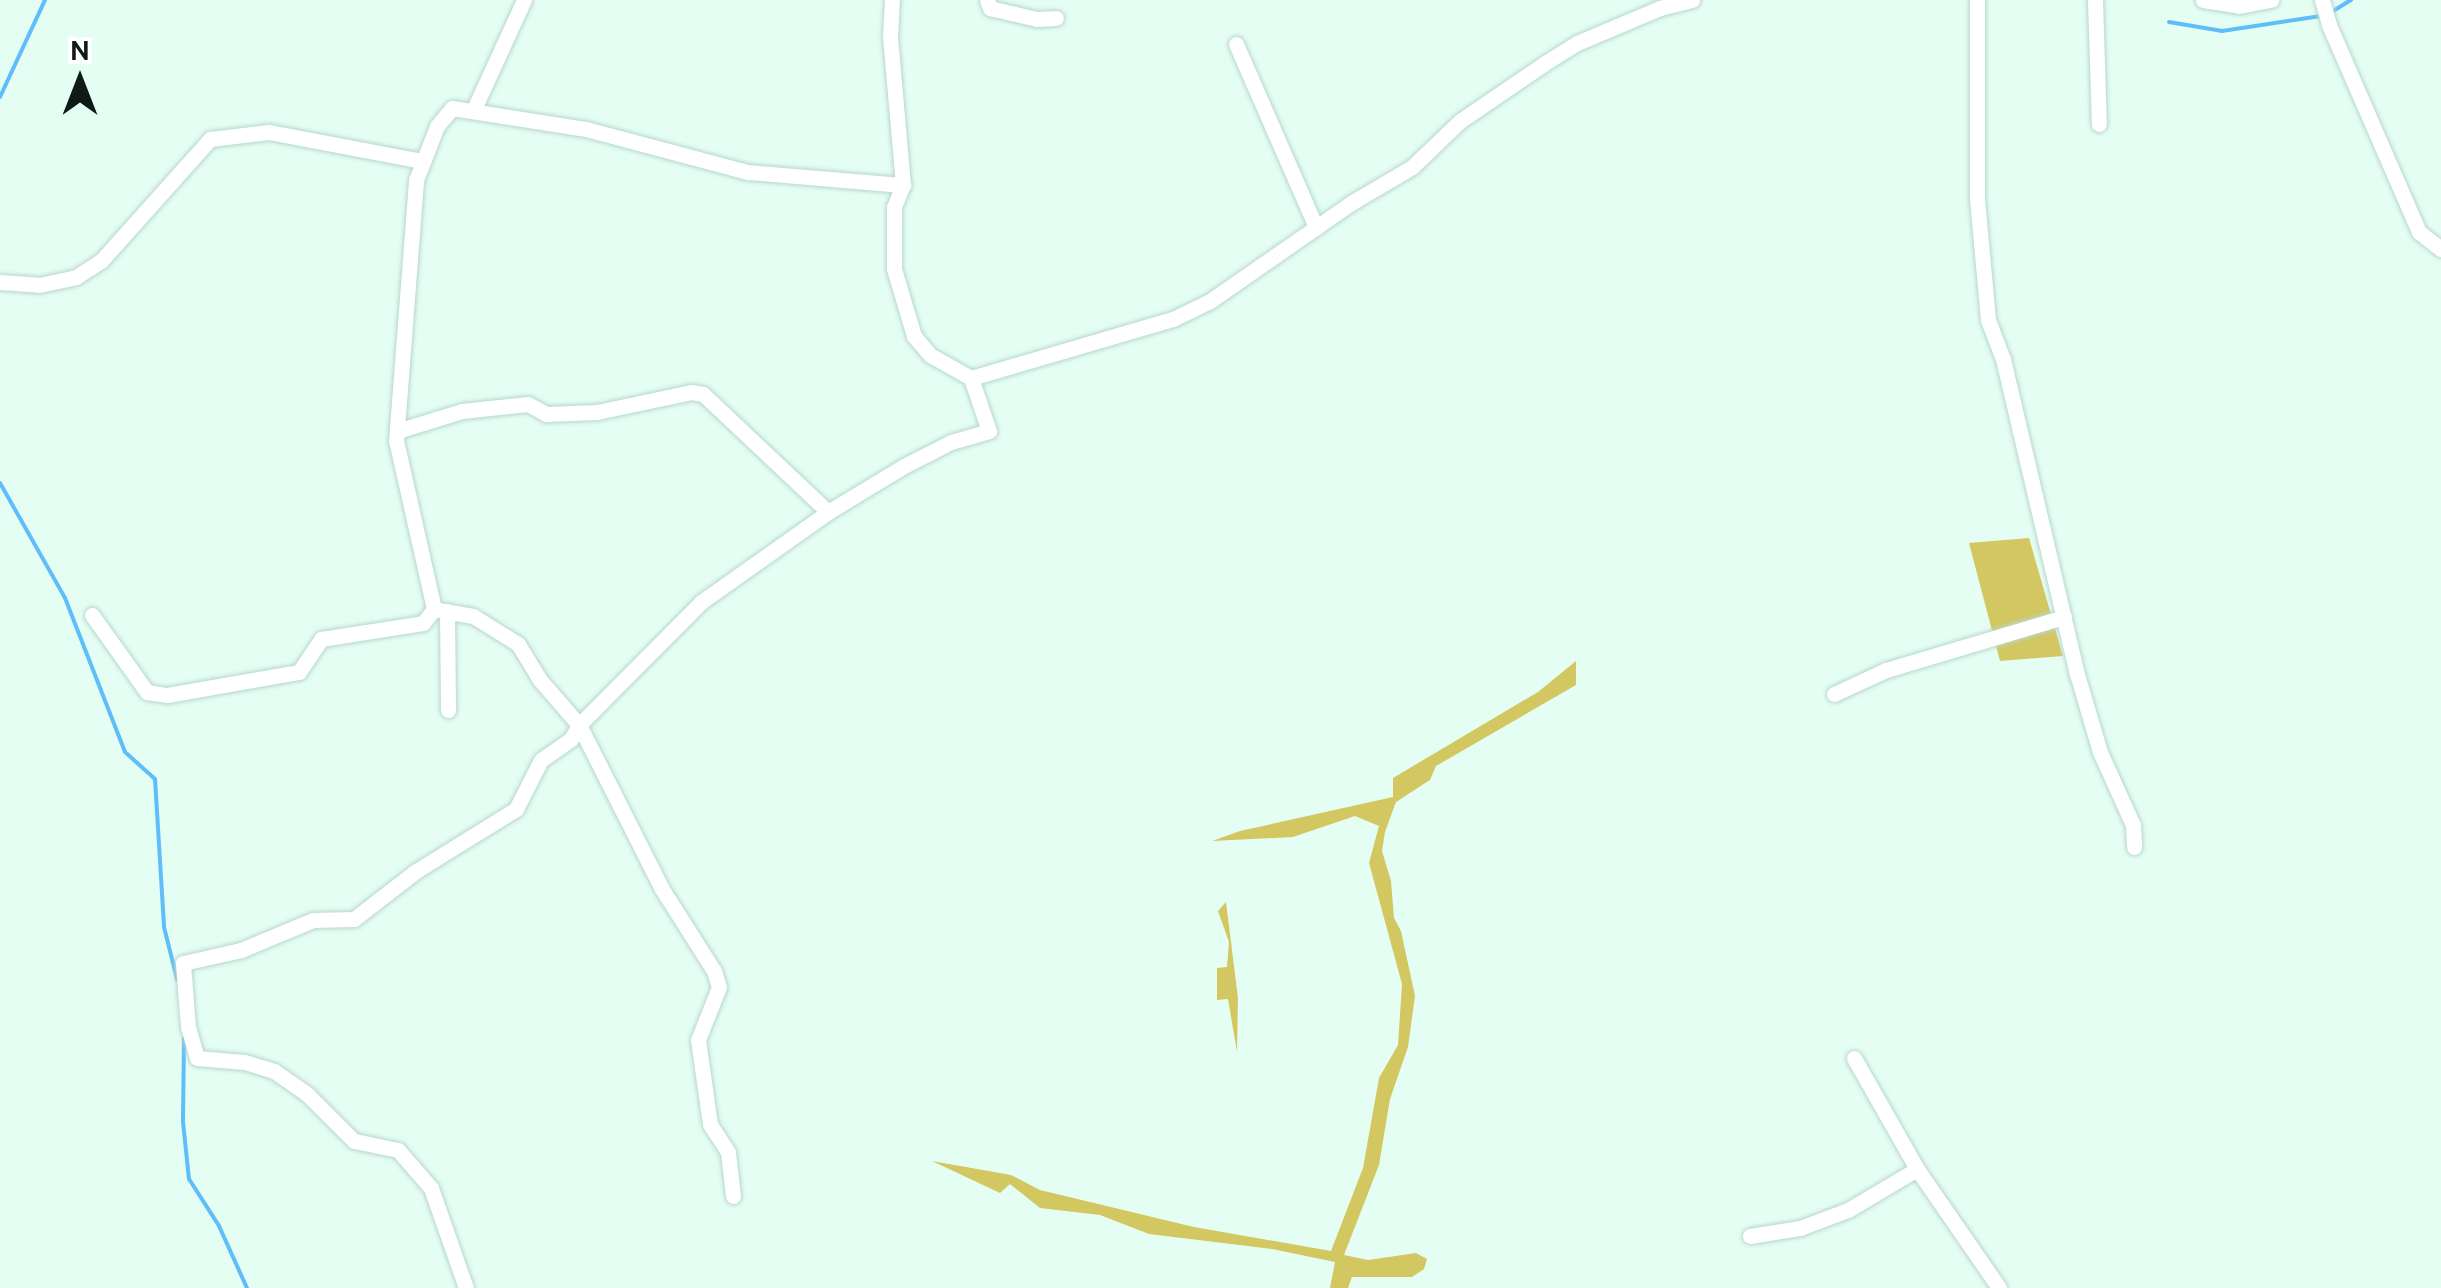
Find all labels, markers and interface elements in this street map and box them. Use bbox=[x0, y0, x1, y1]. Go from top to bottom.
north arrow bbox=[30, 30, 130, 130]
text: N bbox=[70, 33, 90, 67]

